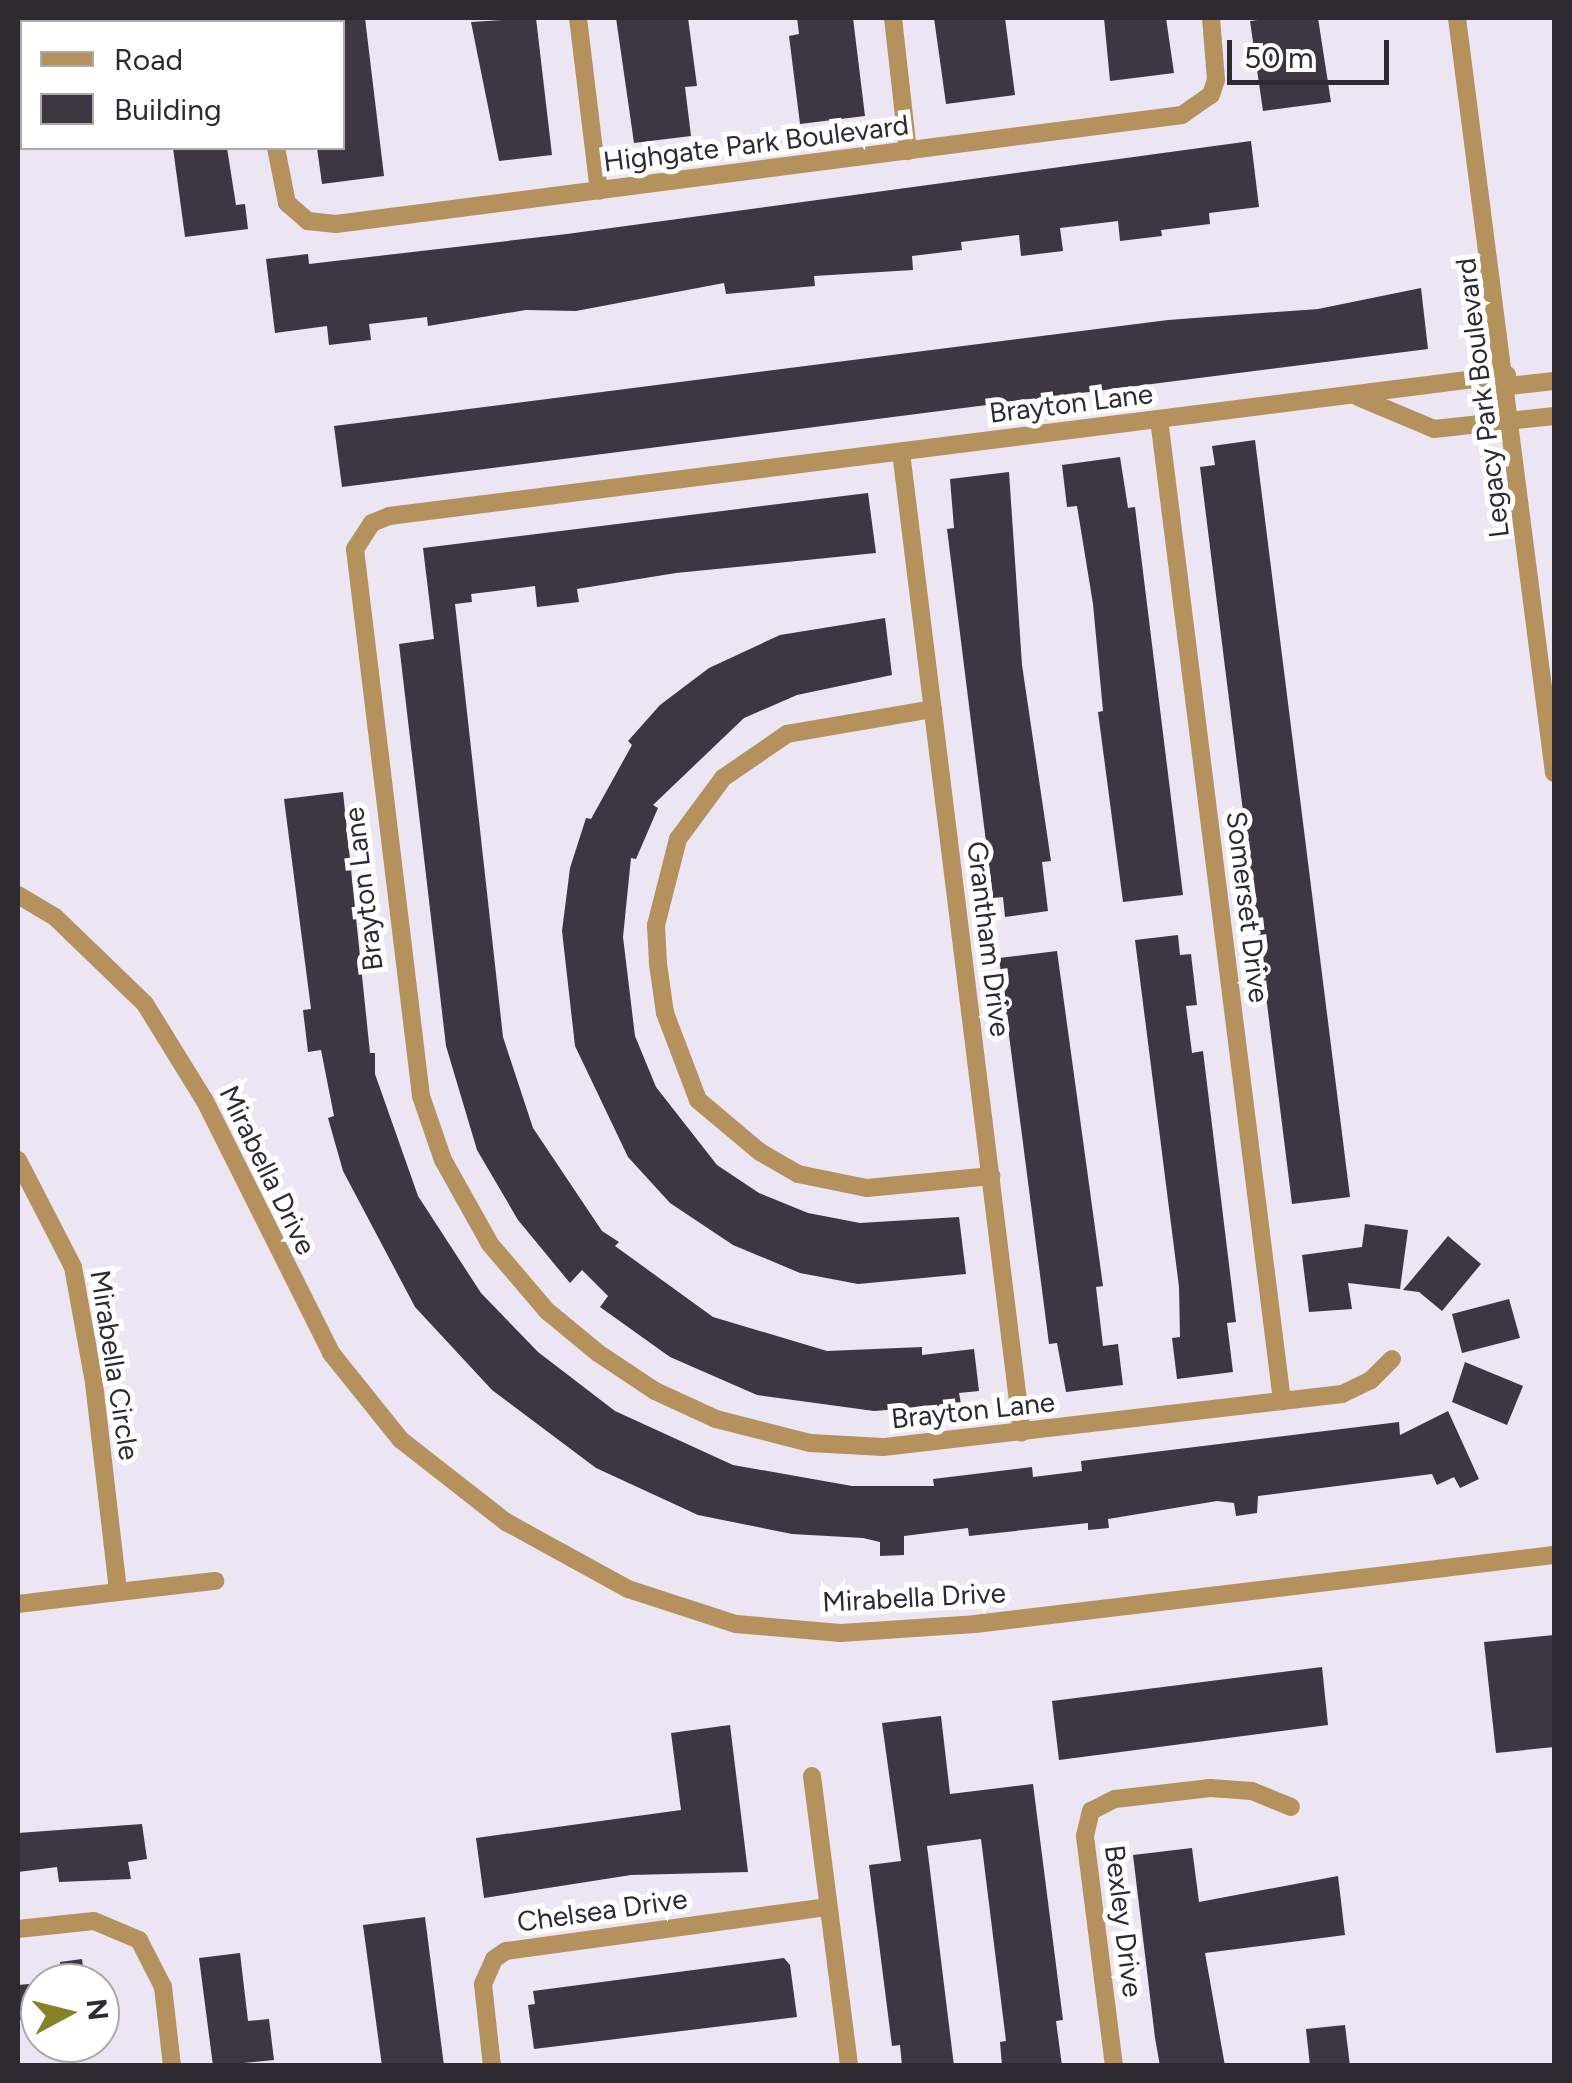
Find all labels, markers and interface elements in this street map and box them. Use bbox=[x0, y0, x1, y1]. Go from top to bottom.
legend bbox=[20, 20, 345, 150]
scale bar bbox=[1232, 20, 1394, 82]
text: 50 m bbox=[1244, 39, 1313, 76]
text: Road bbox=[114, 41, 183, 78]
text: Building bbox=[114, 91, 222, 128]
street label: Highgate Park Boulevard bbox=[601, 108, 911, 178]
street label: Legacy Park Boulevard bbox=[1448, 256, 1516, 540]
street label: Brayton Lane bbox=[987, 376, 1155, 430]
street label: Brayton Lane bbox=[336, 805, 390, 973]
street label: Somerset Drive bbox=[1220, 809, 1276, 1005]
street label: Grantham Drive bbox=[960, 839, 1018, 1039]
street label: Mirabella Drive bbox=[213, 1080, 323, 1260]
street label: Mirabella Circle bbox=[83, 1268, 147, 1462]
street label: Brayton Lane bbox=[889, 1385, 1057, 1435]
street label: Mirabella Drive bbox=[821, 1575, 1007, 1619]
street label: Bexley Drive bbox=[1098, 1843, 1150, 1999]
street label: Chelsea Drive bbox=[515, 1881, 689, 1939]
north arrow bbox=[20, 1963, 120, 2063]
text: N bbox=[80, 1997, 116, 2022]

